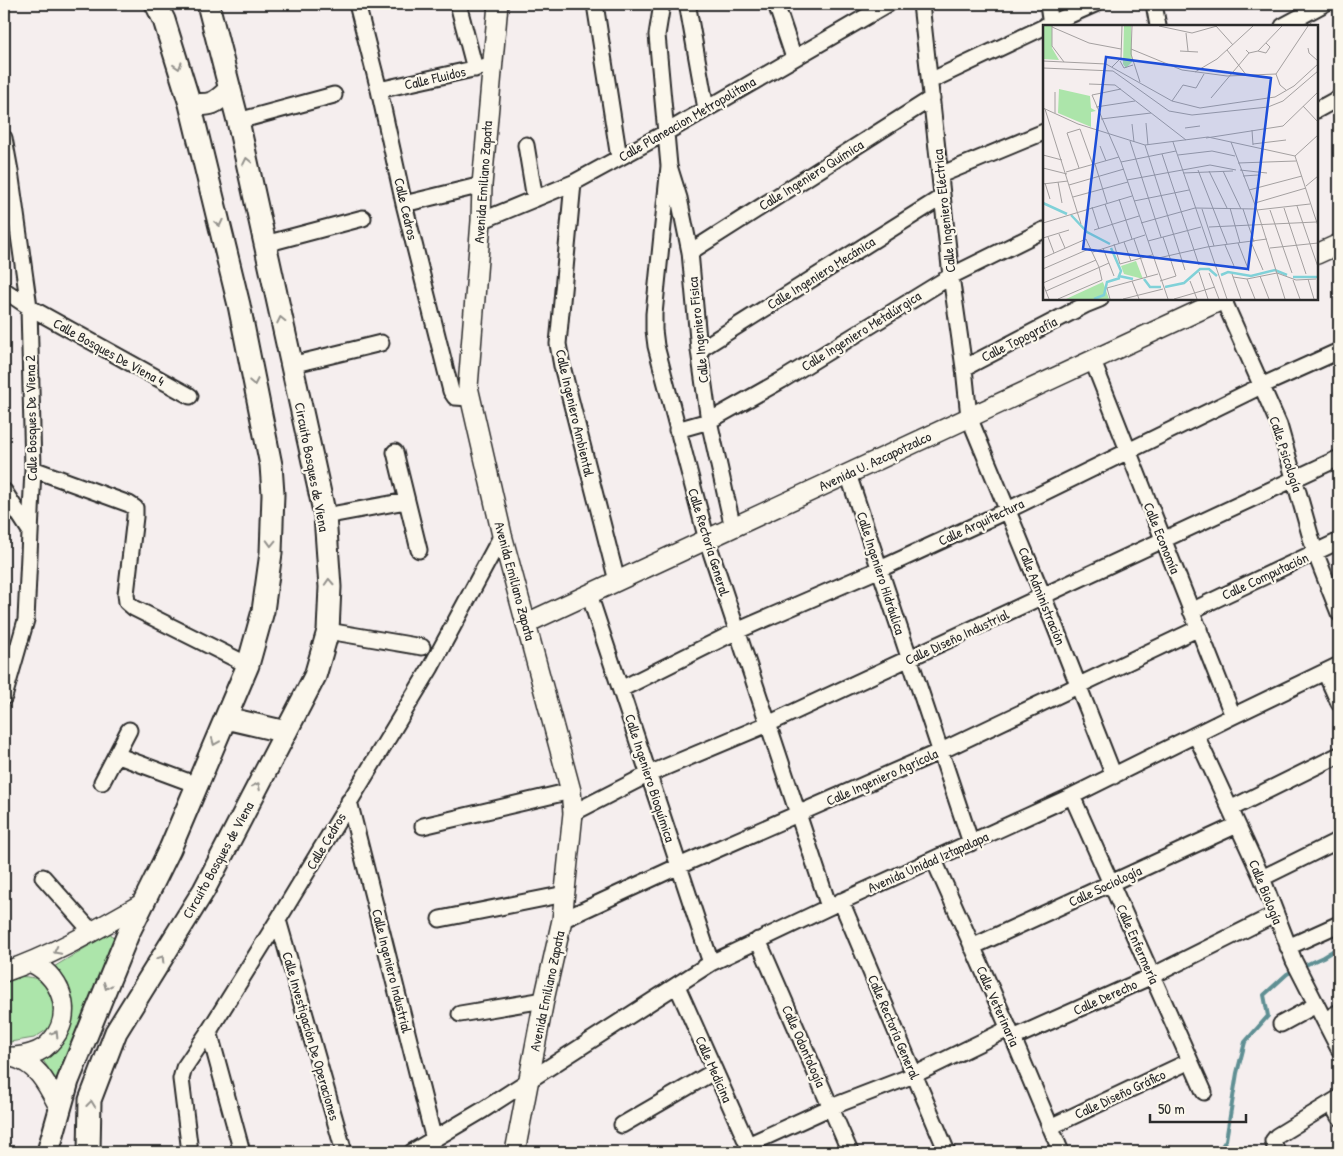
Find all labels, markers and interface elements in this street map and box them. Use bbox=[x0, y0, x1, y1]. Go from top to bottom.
inset map bbox=[1043, 25, 1318, 300]
street label: Calle Fluidos bbox=[402, 61, 467, 94]
one-way arrow bbox=[173, 62, 183, 70]
street label: Calle Planeacion Metropolitana bbox=[615, 71, 760, 167]
street label: Avenida Emiliano Zapata bbox=[469, 120, 497, 244]
street label: Calle Ingeniero Química bbox=[755, 134, 868, 215]
street label: Calle Ingeniero Eléctrica bbox=[928, 148, 960, 274]
one-way arrow bbox=[242, 157, 252, 166]
street label: Calle Cedros bbox=[390, 176, 423, 242]
one-way arrow bbox=[213, 219, 224, 228]
street label: Calle Ingeniero Mecánica bbox=[763, 231, 879, 314]
street label: Calle Ingeniero Física bbox=[682, 275, 714, 384]
street label: Calle Ingeniero Metalúrgica bbox=[797, 286, 925, 376]
street label: Calle Topografía bbox=[978, 311, 1061, 367]
street label: Calle Bosques De Viena 4 bbox=[50, 313, 168, 391]
one-way arrow bbox=[276, 315, 287, 324]
street label: Calle Ingeniero Ambiental bbox=[551, 347, 599, 479]
street label: Calle Bosques De Viena 2 bbox=[20, 354, 42, 481]
one-way arrow bbox=[249, 378, 259, 386]
street label: Circuito Bosques de Viena bbox=[290, 401, 334, 534]
street label: Calle Psicología bbox=[1264, 414, 1308, 495]
street label: Avenida U. Azcapotzalco bbox=[815, 426, 935, 496]
street label: Calle Rectoría General bbox=[684, 486, 735, 598]
street label: Calle Arquitectura bbox=[935, 493, 1028, 551]
street label: Calle Economía bbox=[1140, 499, 1186, 577]
street label: Calle Ingeniero Hidráulica bbox=[852, 509, 910, 637]
street label: Avenida Emiliano Zapata bbox=[490, 519, 541, 643]
one-way arrow bbox=[266, 540, 276, 547]
street label: Calle Administración bbox=[1014, 544, 1071, 648]
street label: Calle Computación bbox=[1219, 547, 1311, 605]
one-way arrow bbox=[324, 578, 335, 586]
street label: Calle Diseño Industrial bbox=[902, 604, 1012, 669]
street label: Calle Ingeniero Bioquímica bbox=[620, 711, 680, 845]
one-way arrow bbox=[211, 737, 222, 746]
street label: Calle Ingeniero Agrícola bbox=[823, 743, 942, 811]
one-way arrow bbox=[251, 782, 261, 791]
street label: Circuito Bosques de Viena bbox=[177, 797, 259, 922]
street label: Calle Cedros bbox=[301, 809, 350, 873]
street label: Avenida Unidad Iztapalapa bbox=[864, 826, 992, 898]
street label: Calle Biología bbox=[1244, 857, 1288, 928]
street label: Calle Sociología bbox=[1065, 860, 1145, 912]
street label: Calle Enfermería bbox=[1112, 901, 1165, 987]
street label: Calle Ingeniero Industrial bbox=[367, 907, 417, 1035]
street label: Avenida Emiliano Zapata bbox=[524, 929, 570, 1053]
one-way arrow bbox=[53, 945, 62, 955]
street label: Calle Investigación De Operaciones bbox=[277, 949, 345, 1123]
one-way arrow bbox=[155, 955, 165, 964]
street label: Calle Veterinaria bbox=[972, 963, 1025, 1049]
street label: Calle Rectoría General bbox=[864, 972, 925, 1082]
street label: Calle Derecho bbox=[1070, 974, 1140, 1019]
one-way arrow bbox=[102, 981, 113, 990]
street label: Calle Odontología bbox=[777, 1002, 831, 1091]
one-way arrow bbox=[48, 1030, 58, 1039]
street label: Calle Medicina bbox=[691, 1033, 738, 1105]
street label: Calle Diseño Gráfico bbox=[1071, 1064, 1169, 1123]
scale bar bbox=[1150, 1091, 1247, 1123]
text: 50 m bbox=[1158, 1098, 1185, 1119]
one-way arrow bbox=[85, 1099, 96, 1107]

